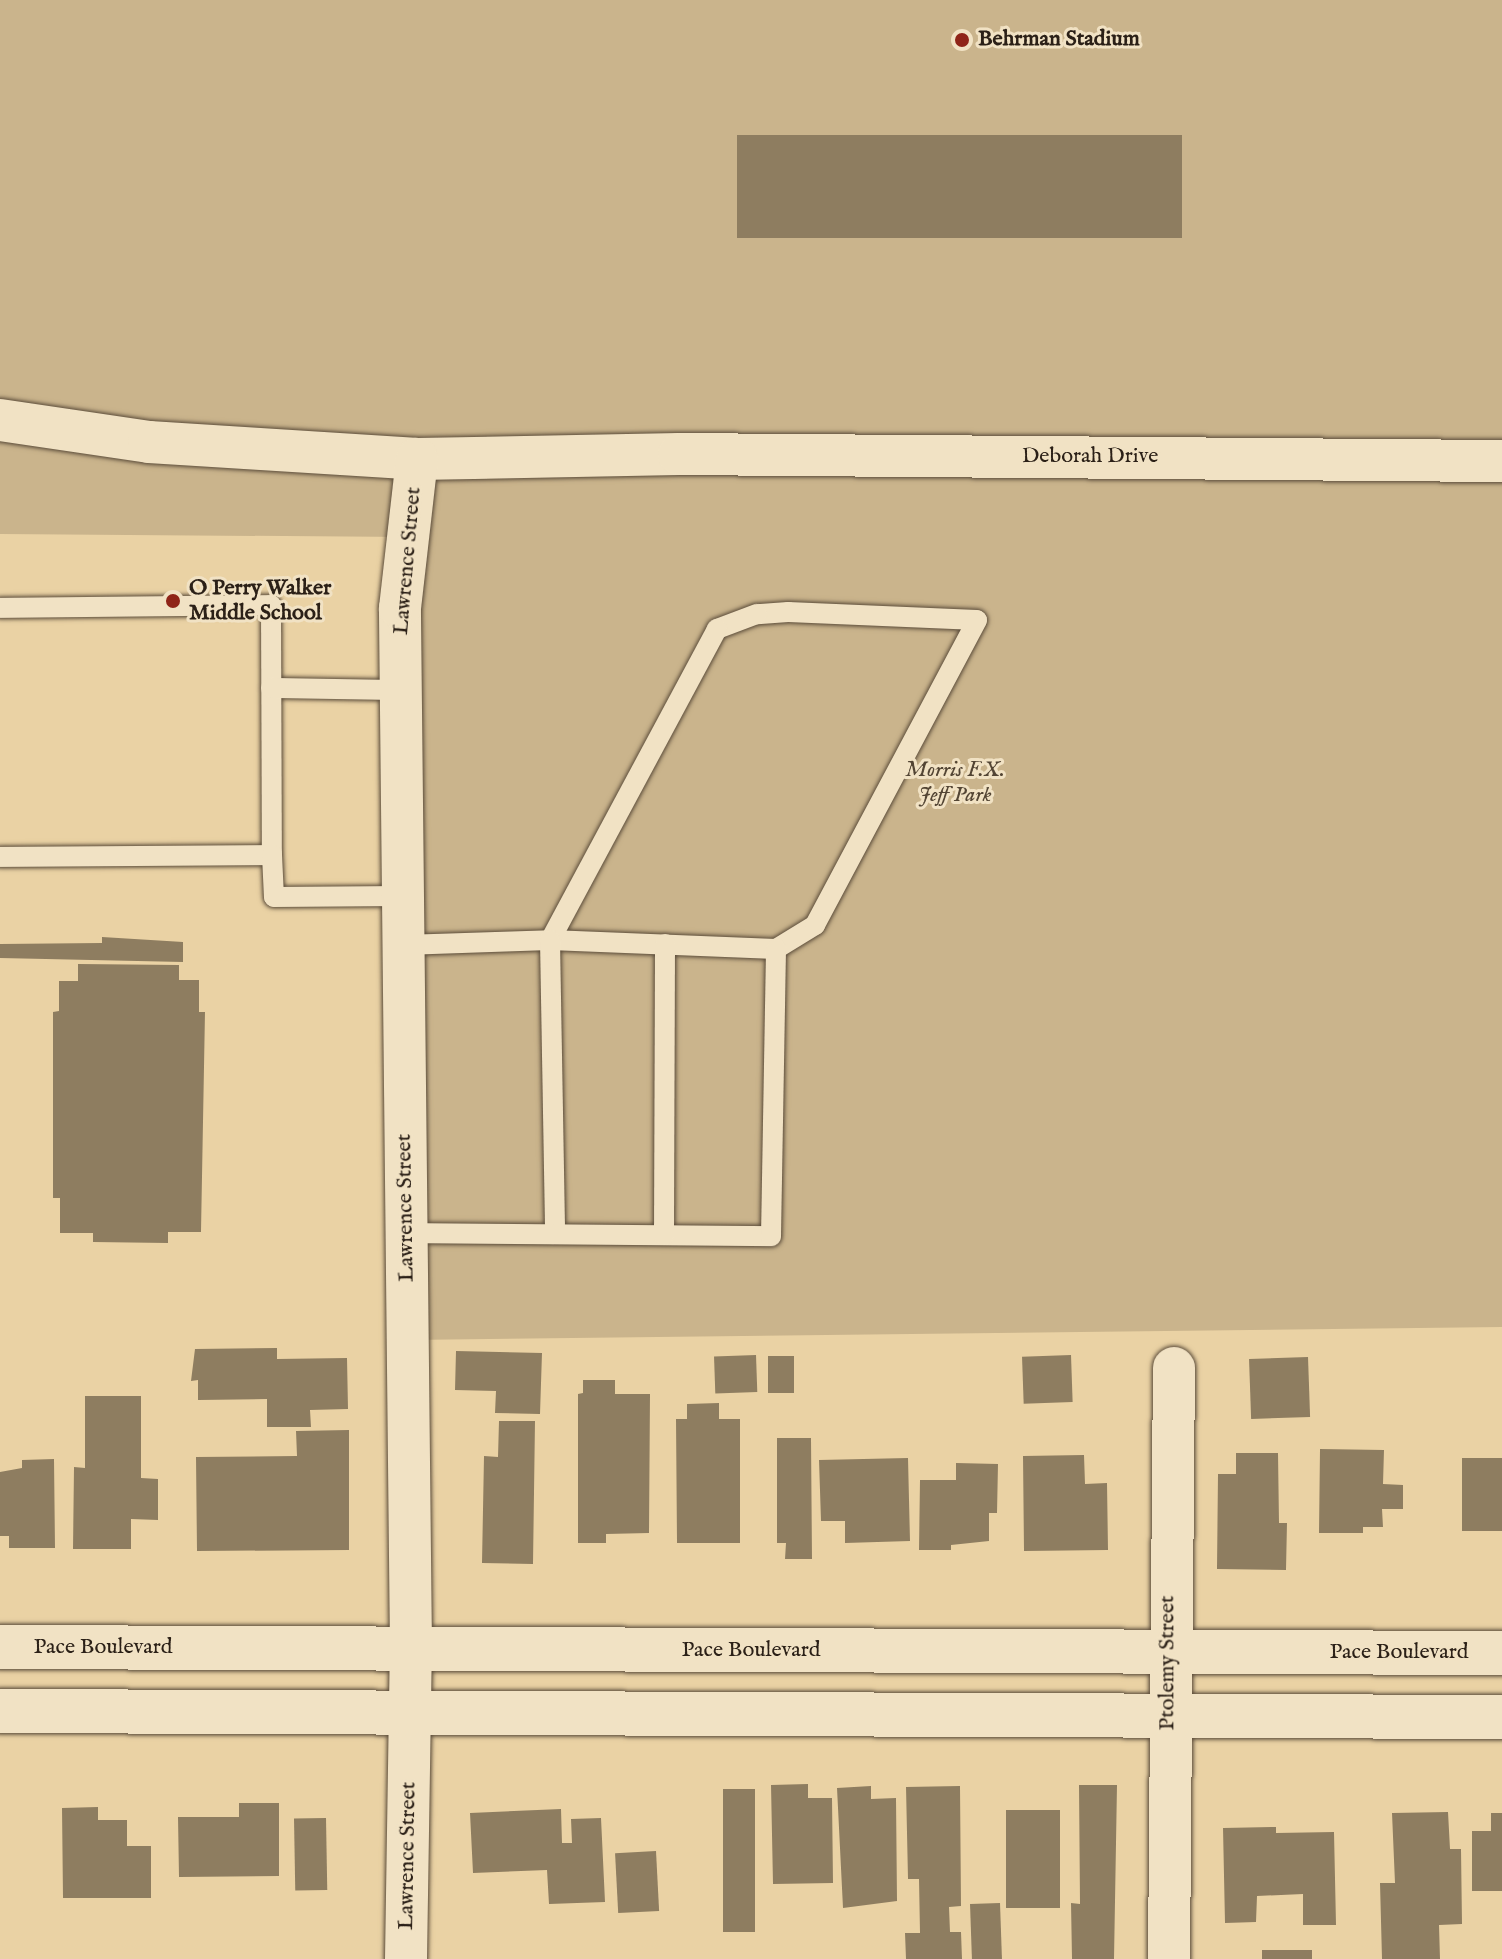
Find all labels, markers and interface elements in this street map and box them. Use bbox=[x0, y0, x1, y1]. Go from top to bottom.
place label: Behrman Stadium bbox=[978, 27, 1140, 53]
marker: Behrman Stadium bbox=[953, 31, 971, 49]
street label: Deborah Drive bbox=[1022, 444, 1158, 470]
street label: Lawrence Street bbox=[388, 486, 428, 636]
place label: O Perry Walker Middle School bbox=[189, 575, 331, 626]
marker: O Perry Walker Middle School bbox=[164, 592, 182, 610]
park label: Morris F.X. Jeff Park bbox=[905, 757, 1005, 808]
street label: Lawrence Street bbox=[392, 1134, 420, 1282]
street label: Ptolemy Street bbox=[1155, 1595, 1181, 1731]
street label: Pace Boulevard bbox=[33, 1635, 173, 1661]
street label: Pace Boulevard bbox=[681, 1638, 821, 1664]
street label: Pace Boulevard bbox=[1329, 1640, 1469, 1666]
street label: Lawrence Street bbox=[394, 1782, 422, 1930]

